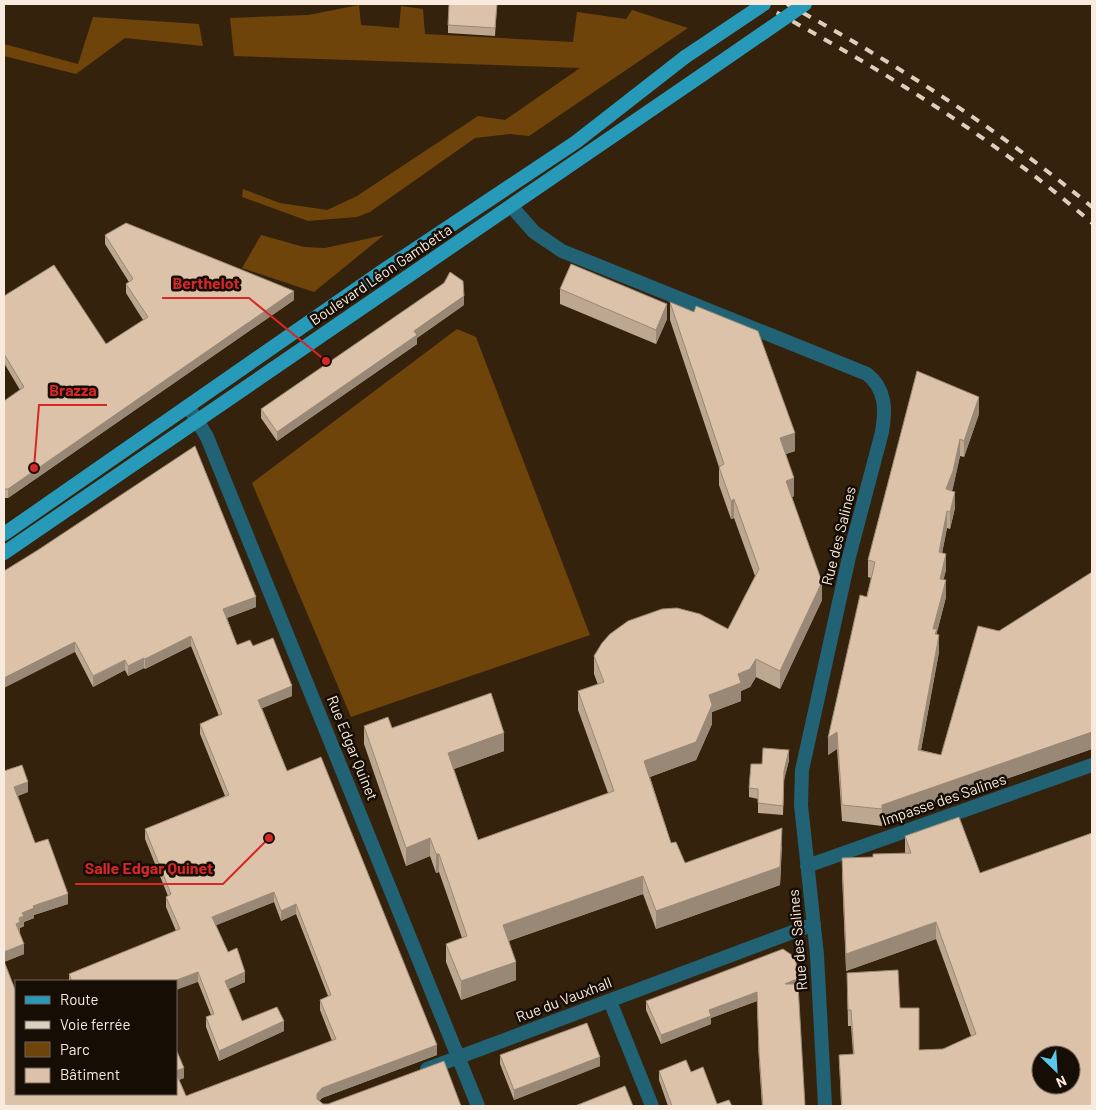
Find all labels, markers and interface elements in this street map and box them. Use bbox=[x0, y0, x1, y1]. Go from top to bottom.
street label: Boulevard Léon Gambetta bbox=[306, 220, 455, 328]
callout: Berthelot bbox=[162, 267, 249, 298]
text: Berthelot bbox=[172, 273, 240, 292]
callout: Brazza bbox=[39, 374, 107, 405]
text: Brazza bbox=[49, 380, 97, 399]
street label: Rue des Salines bbox=[817, 484, 859, 587]
street label: Rue Edgar Quinet bbox=[324, 693, 382, 803]
street label: Impasse des Salines bbox=[879, 769, 1008, 829]
callout: Salle Edgar Quinet bbox=[75, 853, 223, 884]
text: Salle Edgar Quinet bbox=[85, 858, 213, 877]
street label: Rue des Salines bbox=[784, 889, 810, 991]
street label: Rue du Vauxhall bbox=[513, 973, 614, 1026]
legend bbox=[15, 980, 178, 1095]
text: Route bbox=[60, 990, 99, 1008]
text: Voie ferrée bbox=[60, 1015, 131, 1033]
text: Parc bbox=[60, 1040, 90, 1058]
north arrow bbox=[1031, 1045, 1081, 1095]
text: Bâtiment bbox=[60, 1065, 120, 1083]
text: N bbox=[1054, 1073, 1070, 1092]

